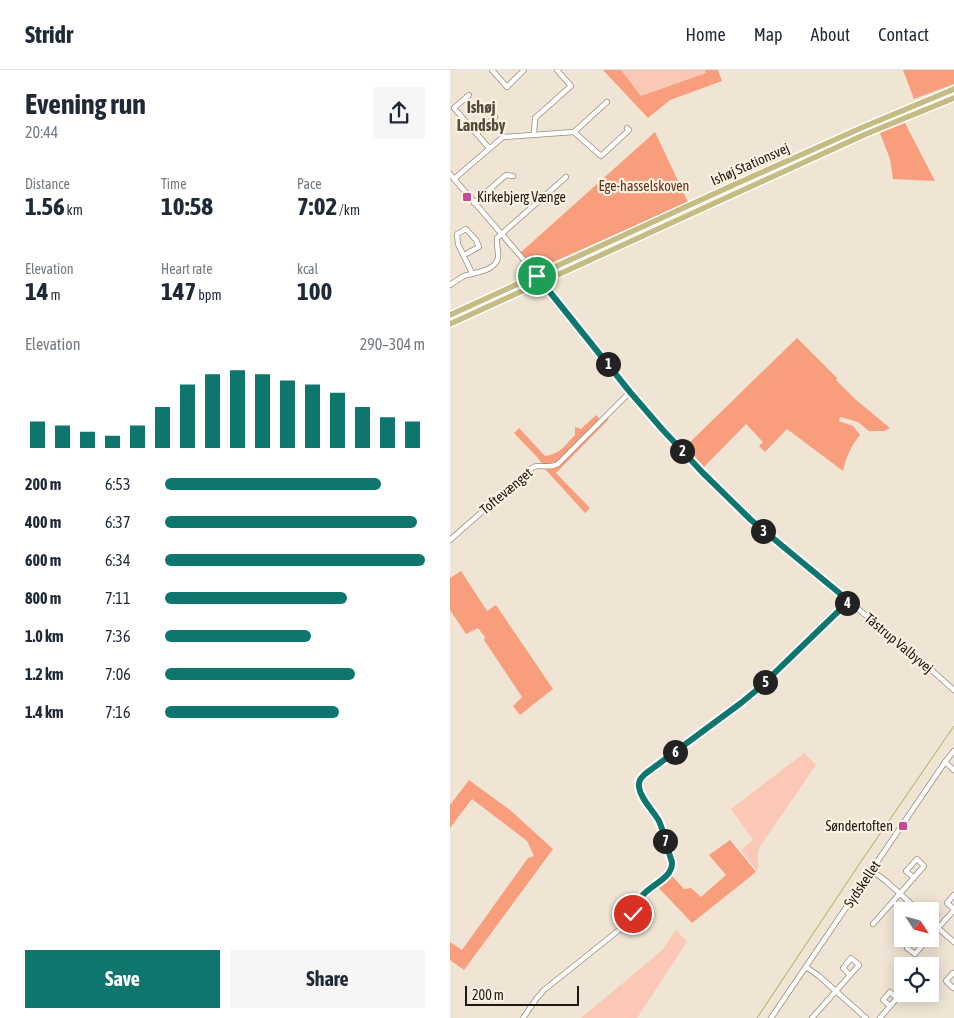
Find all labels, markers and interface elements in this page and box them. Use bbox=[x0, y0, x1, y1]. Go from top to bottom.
text: Stridr bbox=[25, 21, 73, 48]
text: Home bbox=[686, 24, 726, 45]
text: Map bbox=[754, 24, 783, 45]
text: About bbox=[811, 24, 850, 45]
text: Contact bbox=[878, 24, 929, 45]
button: share bbox=[373, 87, 425, 139]
text: Evening run bbox=[25, 88, 146, 120]
district label: Ishøj Landsby bbox=[457, 98, 506, 134]
text: 20:44 bbox=[25, 123, 58, 141]
street label: Ishøj Stationsvej bbox=[708, 140, 792, 188]
text: Distance bbox=[25, 176, 70, 192]
text: Time bbox=[161, 176, 187, 192]
text: Pace bbox=[297, 176, 322, 192]
park label: Ege-hasselskoven bbox=[599, 178, 689, 194]
place label: Kirkebjerg Vænge bbox=[477, 189, 566, 205]
marker: Kirkebjerg Vænge bbox=[461, 191, 473, 203]
text: 1.56 bbox=[25, 192, 65, 220]
text: 10:58 bbox=[161, 192, 213, 220]
text: 7:02 bbox=[297, 192, 337, 220]
text: km bbox=[65, 202, 83, 218]
text: /km bbox=[337, 202, 360, 218]
pin bbox=[516, 255, 558, 297]
text: Elevation bbox=[25, 261, 74, 277]
text: Heart rate bbox=[161, 261, 213, 277]
text: kcal bbox=[297, 261, 318, 277]
icon: arrive bbox=[523, 262, 551, 290]
text: 14 bbox=[25, 277, 49, 305]
text: 147 bbox=[161, 277, 196, 305]
text: 100 bbox=[297, 277, 332, 305]
text: m bbox=[49, 287, 61, 303]
text: bpm bbox=[196, 287, 222, 303]
text: Elevation bbox=[25, 335, 80, 353]
text: 290–304 m bbox=[360, 335, 425, 353]
pin: 1 bbox=[596, 352, 620, 376]
text: 1 bbox=[605, 356, 612, 372]
pin: 2 bbox=[670, 438, 694, 464]
text: 2 bbox=[679, 443, 686, 459]
street label: Toftevænget bbox=[477, 464, 535, 518]
text: 200 m bbox=[25, 475, 61, 493]
text: 6:53 bbox=[105, 475, 130, 493]
text: 400 m bbox=[25, 513, 61, 531]
text: 6:37 bbox=[105, 513, 130, 531]
pin: 3 bbox=[750, 518, 776, 544]
text: 3 bbox=[760, 523, 767, 539]
text: 600 m bbox=[25, 551, 61, 569]
text: 6:34 bbox=[105, 551, 130, 569]
text: 800 m bbox=[25, 589, 61, 607]
text: 7:11 bbox=[105, 589, 130, 607]
pin: 4 bbox=[834, 590, 860, 616]
text: 4 bbox=[844, 595, 851, 611]
street label: Tåstrup Valbyvej bbox=[862, 610, 936, 676]
text: 1.0 km bbox=[25, 627, 64, 645]
text: 7:36 bbox=[105, 627, 130, 645]
text: 1.2 km bbox=[25, 665, 64, 683]
text: 7:06 bbox=[105, 665, 131, 683]
pin: 5 bbox=[752, 670, 778, 694]
text: 5 bbox=[762, 674, 769, 690]
text: 1.4 km bbox=[25, 703, 64, 721]
text: 7:16 bbox=[105, 703, 130, 721]
pin: 6 bbox=[662, 740, 688, 764]
text: 6 bbox=[672, 744, 679, 760]
place label: Søndertoften bbox=[825, 818, 893, 834]
marker: Søndertoften bbox=[897, 820, 909, 832]
pin: 7 bbox=[652, 828, 678, 854]
text: 7 bbox=[662, 833, 669, 849]
street label: Sydskellet bbox=[841, 858, 883, 910]
pin bbox=[612, 893, 654, 935]
icon: check bbox=[619, 900, 647, 928]
north arrow bbox=[894, 902, 939, 948]
map controls bbox=[894, 902, 939, 1002]
button: Save bbox=[25, 950, 220, 1008]
button: Share bbox=[230, 950, 425, 1008]
button: locate bbox=[894, 957, 939, 1002]
scale bar bbox=[465, 983, 579, 1006]
text: 200 m bbox=[472, 987, 504, 1003]

